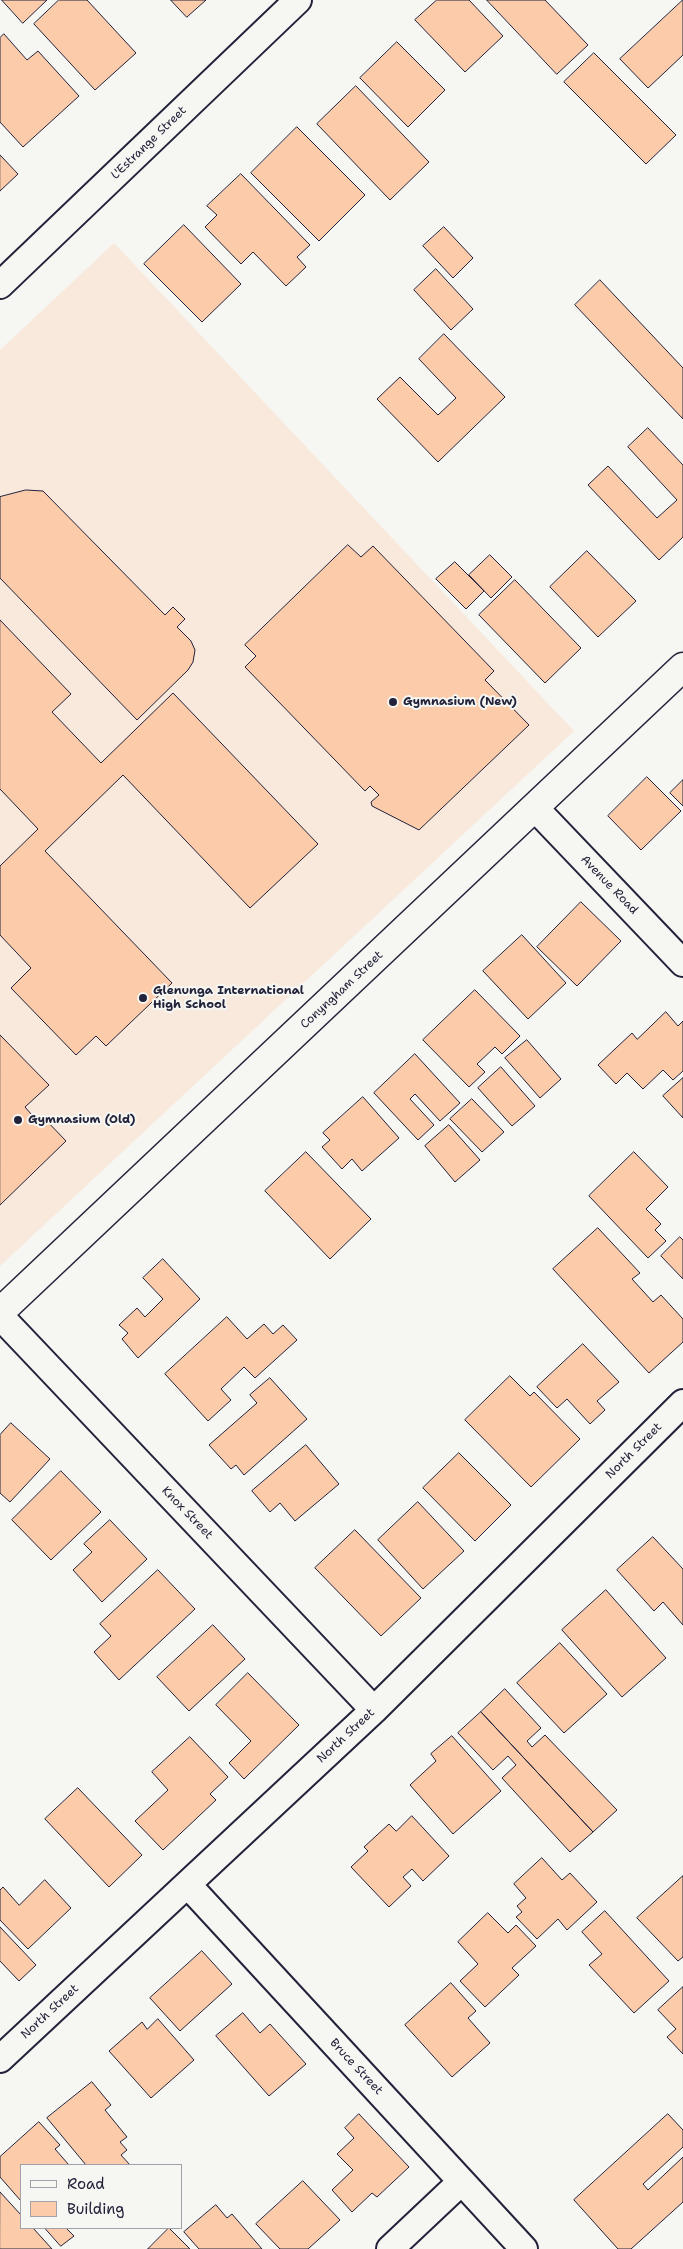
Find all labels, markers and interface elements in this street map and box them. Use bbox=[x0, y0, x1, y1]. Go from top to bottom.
street label: L'Estrange Street bbox=[108, 103, 190, 183]
place label: Gymnasium (New) bbox=[403, 695, 517, 709]
marker: Gymnasium (New) bbox=[387, 696, 399, 708]
street label: Avenue Road bbox=[577, 852, 641, 918]
street label: Conyngham Street bbox=[298, 948, 386, 1032]
place label: Glenunga International High School bbox=[153, 984, 304, 1012]
marker: Glenunga International High School bbox=[137, 992, 149, 1004]
place label: Gymnasium (Old) bbox=[28, 1113, 135, 1127]
marker: Gymnasium (Old) bbox=[12, 1114, 24, 1126]
street label: North Street bbox=[603, 1420, 665, 1482]
street label: Knox Street bbox=[158, 1484, 216, 1542]
street label: North Street bbox=[314, 1706, 378, 1766]
street label: North Street bbox=[18, 1982, 82, 2042]
street label: Bruce Street bbox=[326, 2036, 386, 2098]
legend bbox=[20, 2164, 182, 2229]
text: Road bbox=[67, 2174, 105, 2194]
text: Building bbox=[67, 2199, 124, 2219]

